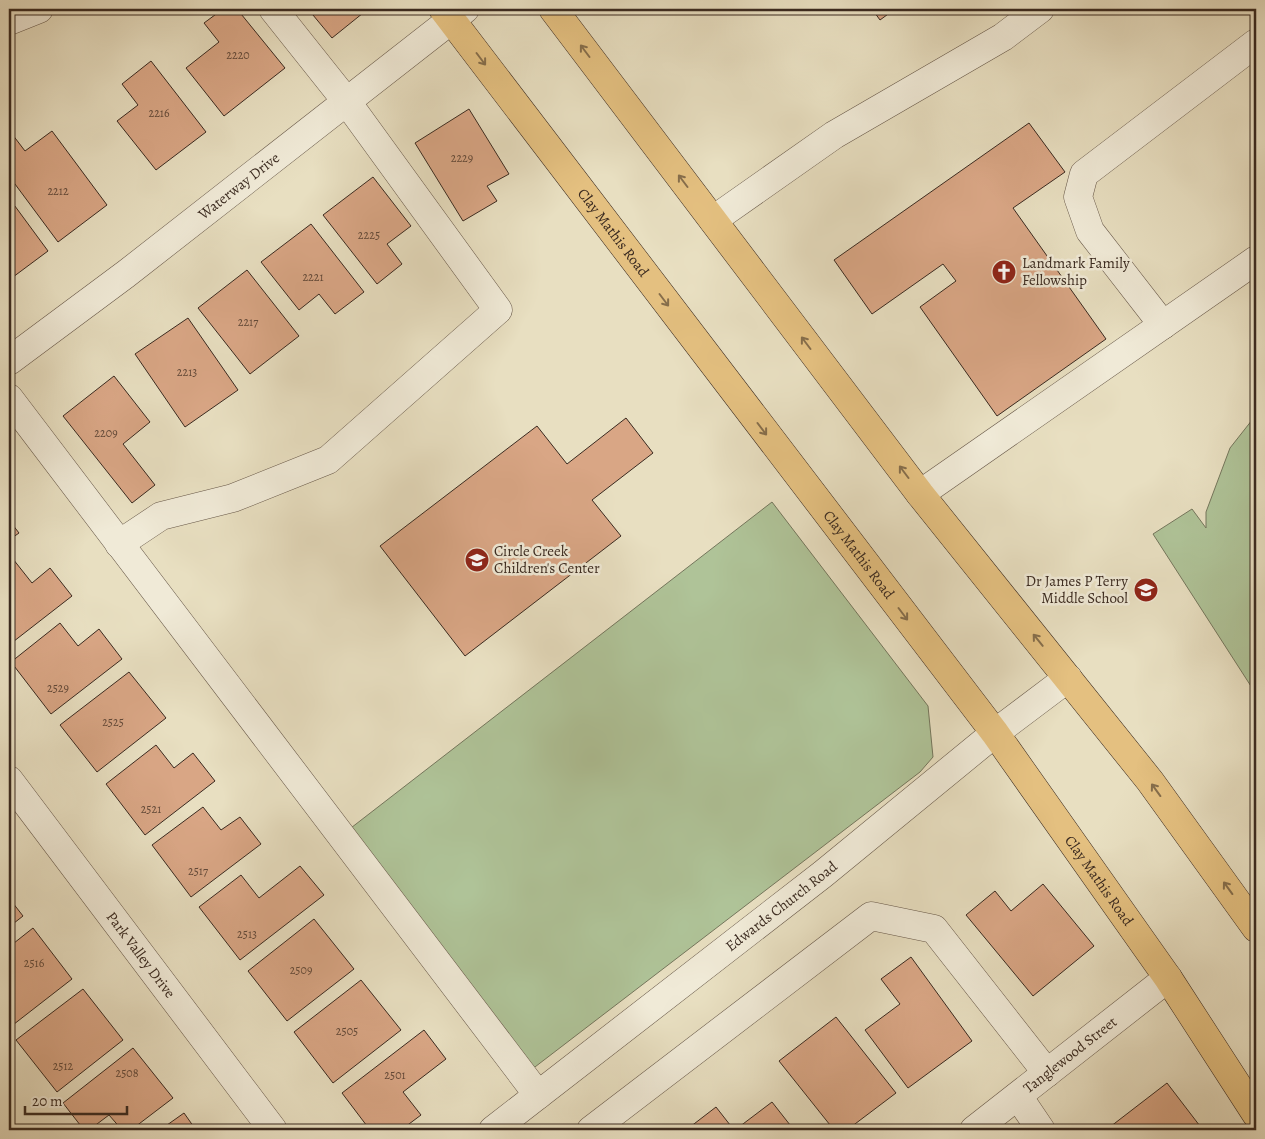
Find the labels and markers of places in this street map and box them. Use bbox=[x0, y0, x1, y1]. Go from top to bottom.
place label: Landmark Family Fellowship bbox=[1022, 253, 1130, 290]
church icon: Landmark Family Fellowship bbox=[991, 259, 1017, 285]
place label: Circle Creek Children's Center bbox=[494, 541, 600, 578]
school or university icon: Circle Creek Children's Center bbox=[464, 547, 490, 573]
place label: Dr James P Terry Middle School bbox=[1025, 571, 1128, 608]
school or university icon: Dr James P Terry Middle School bbox=[1133, 577, 1159, 603]

